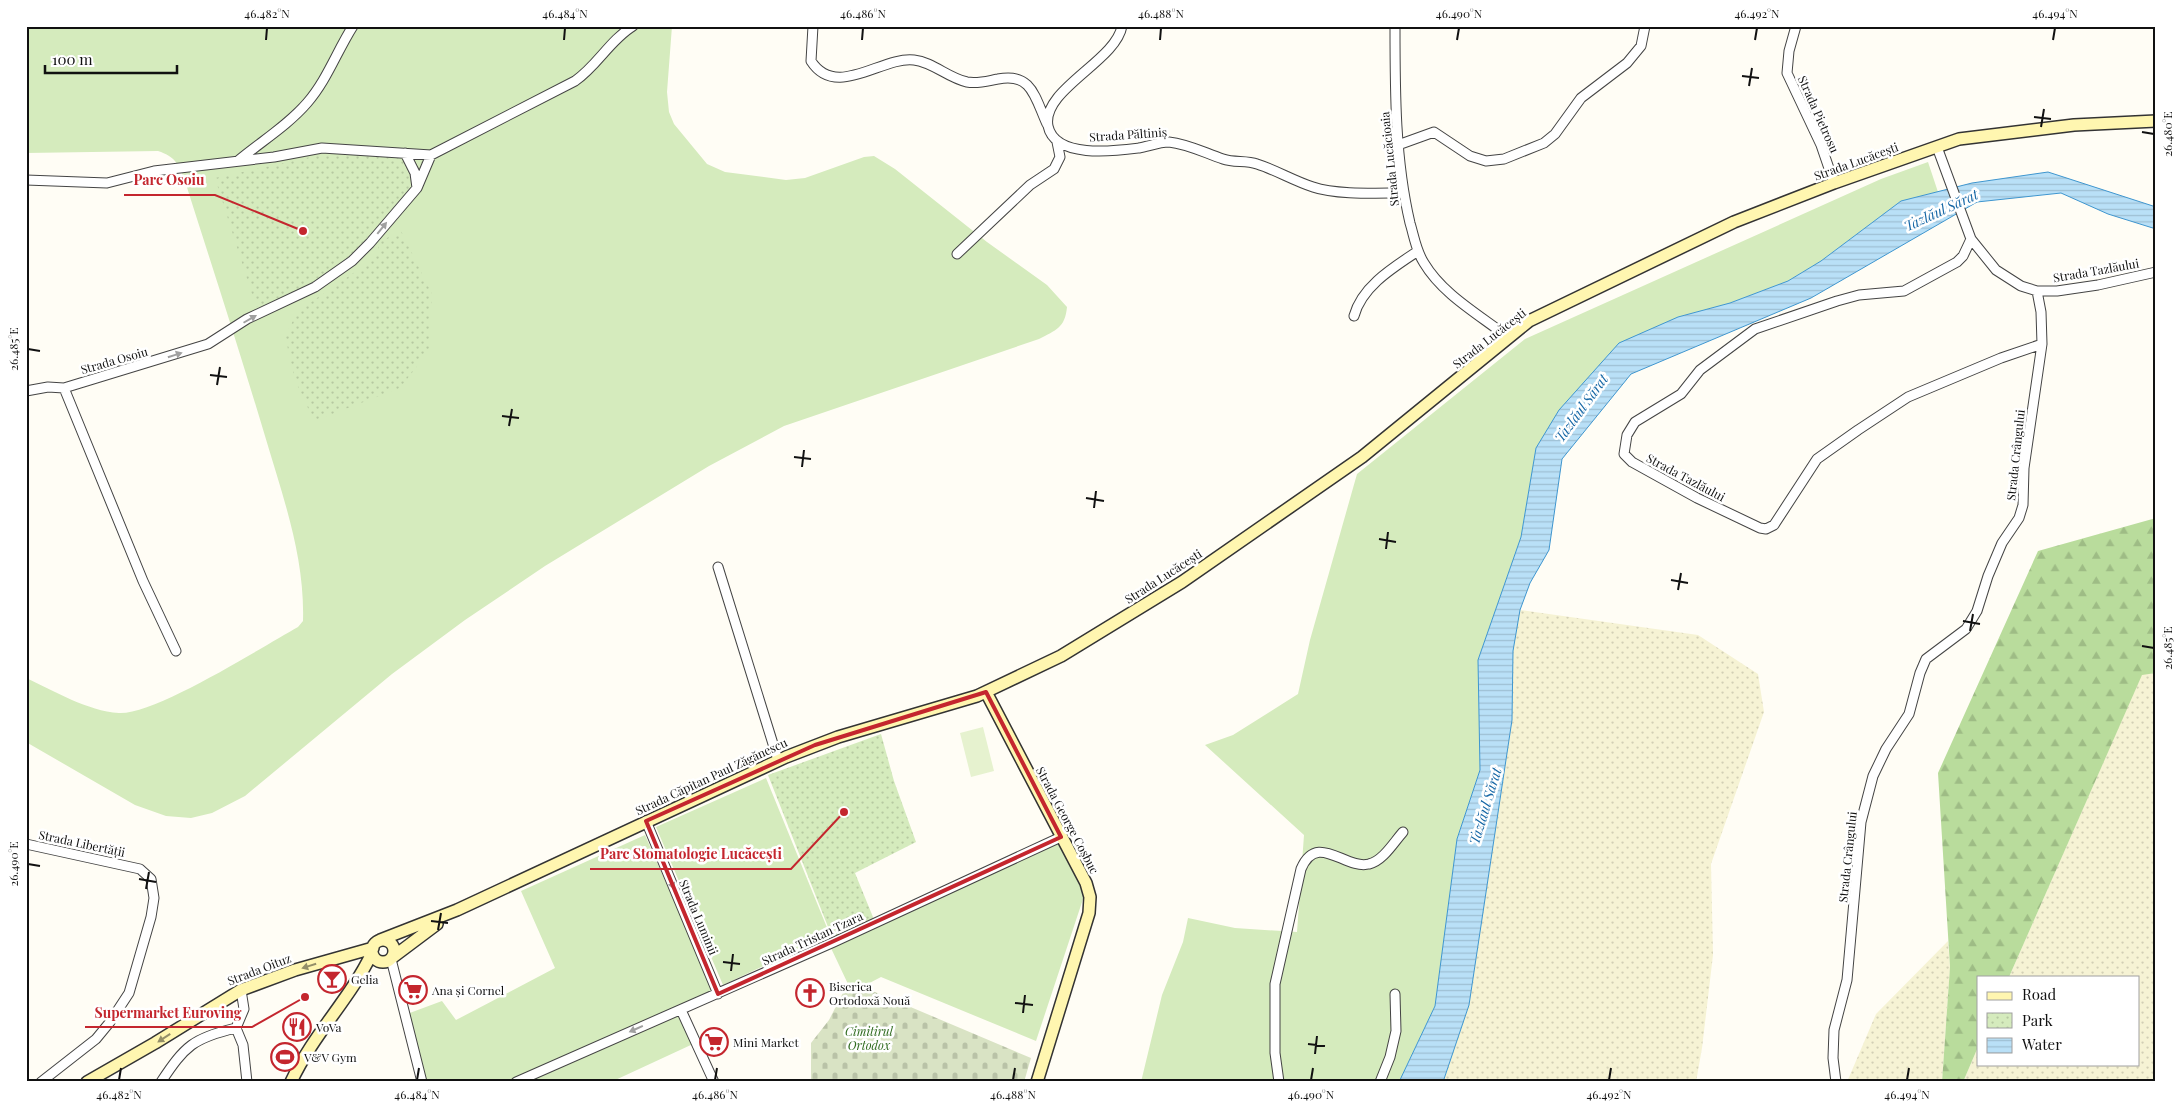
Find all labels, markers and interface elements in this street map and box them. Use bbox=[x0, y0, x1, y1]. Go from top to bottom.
text: 46.482°N bbox=[244, 5, 290, 21]
text: 46.484°N bbox=[542, 5, 588, 21]
text: 46.486°N bbox=[840, 5, 886, 21]
text: 46.488°N bbox=[1138, 5, 1185, 21]
text: 46.490°N bbox=[1436, 5, 1483, 21]
text: 46.492°N bbox=[1734, 5, 1780, 21]
text: 46.494°N bbox=[2032, 5, 2078, 21]
scale bar bbox=[45, 42, 178, 74]
text: 100 m bbox=[52, 49, 93, 69]
street label: Strada Pietrosu bbox=[1795, 73, 1843, 155]
street label: Strada Lucăcioaia bbox=[1376, 111, 1402, 207]
text: 26.480°E bbox=[2159, 111, 2175, 157]
street label: Strada Păltiniș bbox=[1089, 123, 1167, 145]
street label: Strada Lucăcești bbox=[1812, 138, 1901, 184]
callout: Parc Osoiu bbox=[124, 166, 215, 195]
text: Parc Osoiu bbox=[134, 170, 205, 189]
water label: Tazlăul Sărat bbox=[1901, 184, 1982, 235]
one-way arrow bbox=[376, 222, 387, 234]
street label: Strada Tazlăului bbox=[2052, 255, 2141, 285]
street label: Strada Lucăcești bbox=[1449, 304, 1529, 372]
one-way arrow bbox=[243, 314, 256, 323]
text: 26.485°E bbox=[5, 327, 21, 371]
street label: Strada Osoiu bbox=[79, 343, 149, 377]
one-way arrow bbox=[167, 351, 182, 358]
water label: Tazlăul Sărat bbox=[1550, 369, 1613, 446]
street label: Strada Crângului bbox=[2002, 408, 2028, 501]
street label: Strada Tazlăului bbox=[1644, 450, 1729, 505]
street label: Strada Lucăcești bbox=[1121, 545, 1205, 607]
text: 26.485°E bbox=[2159, 626, 2175, 670]
street label: Strada Căpitan Paul Zăgănescu bbox=[632, 734, 790, 818]
street label: Strada George Coșbuc bbox=[1033, 764, 1103, 877]
water label: Tazlăul Sărat bbox=[1464, 764, 1506, 847]
street label: Strada Crângului bbox=[1834, 810, 1860, 903]
street label: Strada Libertății bbox=[37, 826, 127, 860]
callout: Parc Stomatologie Lucăcești bbox=[590, 840, 791, 869]
text: 26.490°E bbox=[5, 841, 21, 887]
text: Parc Stomatologie Lucăcești bbox=[600, 844, 782, 863]
one-way arrow bbox=[668, 875, 676, 890]
street label: Strada Luminii bbox=[676, 877, 722, 957]
street label: Strada Tristan Tzara bbox=[759, 908, 865, 968]
street label: Strada Oituz bbox=[225, 949, 293, 989]
one-way arrow bbox=[301, 962, 316, 970]
bar icon: Gelia bbox=[317, 964, 347, 994]
place label: Gelia bbox=[351, 971, 378, 987]
supermarket icon: Ana și Cornel bbox=[398, 975, 428, 1005]
legend bbox=[1977, 976, 2140, 1066]
church icon: Biserica Ortodoxă Nouă bbox=[795, 978, 825, 1008]
place label: Biserica Ortodoxă Nouă bbox=[829, 978, 910, 1008]
place label: Ana și Cornel bbox=[431, 982, 505, 998]
text: Road bbox=[2022, 984, 2056, 1004]
callout: Supermarket Euroving bbox=[85, 998, 252, 1027]
text: Supermarket Euroving bbox=[95, 1003, 242, 1022]
text: Park bbox=[2022, 1010, 2054, 1030]
restaurant icon: VoVa bbox=[282, 1012, 312, 1042]
place label: VoVa bbox=[315, 1019, 342, 1035]
park label: Cimitirul Ortodox bbox=[845, 1023, 894, 1053]
one-way arrow bbox=[629, 1025, 643, 1033]
supermarket icon: Mini Market bbox=[699, 1027, 729, 1057]
one-way arrow bbox=[157, 1033, 171, 1042]
place label: Mini Market bbox=[733, 1034, 799, 1050]
text: Water bbox=[2021, 1034, 2062, 1054]
sports icon: V&V Gym bbox=[270, 1042, 300, 1072]
place label: V&V Gym bbox=[303, 1049, 357, 1065]
text: 46.482°N bbox=[96, 1086, 142, 1102]
text: 46.484°N bbox=[394, 1086, 440, 1102]
text: 46.486°N bbox=[692, 1086, 738, 1102]
text: 46.488°N bbox=[990, 1086, 1037, 1102]
text: 46.490°N bbox=[1288, 1086, 1335, 1102]
text: 46.492°N bbox=[1586, 1086, 1632, 1102]
text: 46.494°N bbox=[1884, 1086, 1930, 1102]

